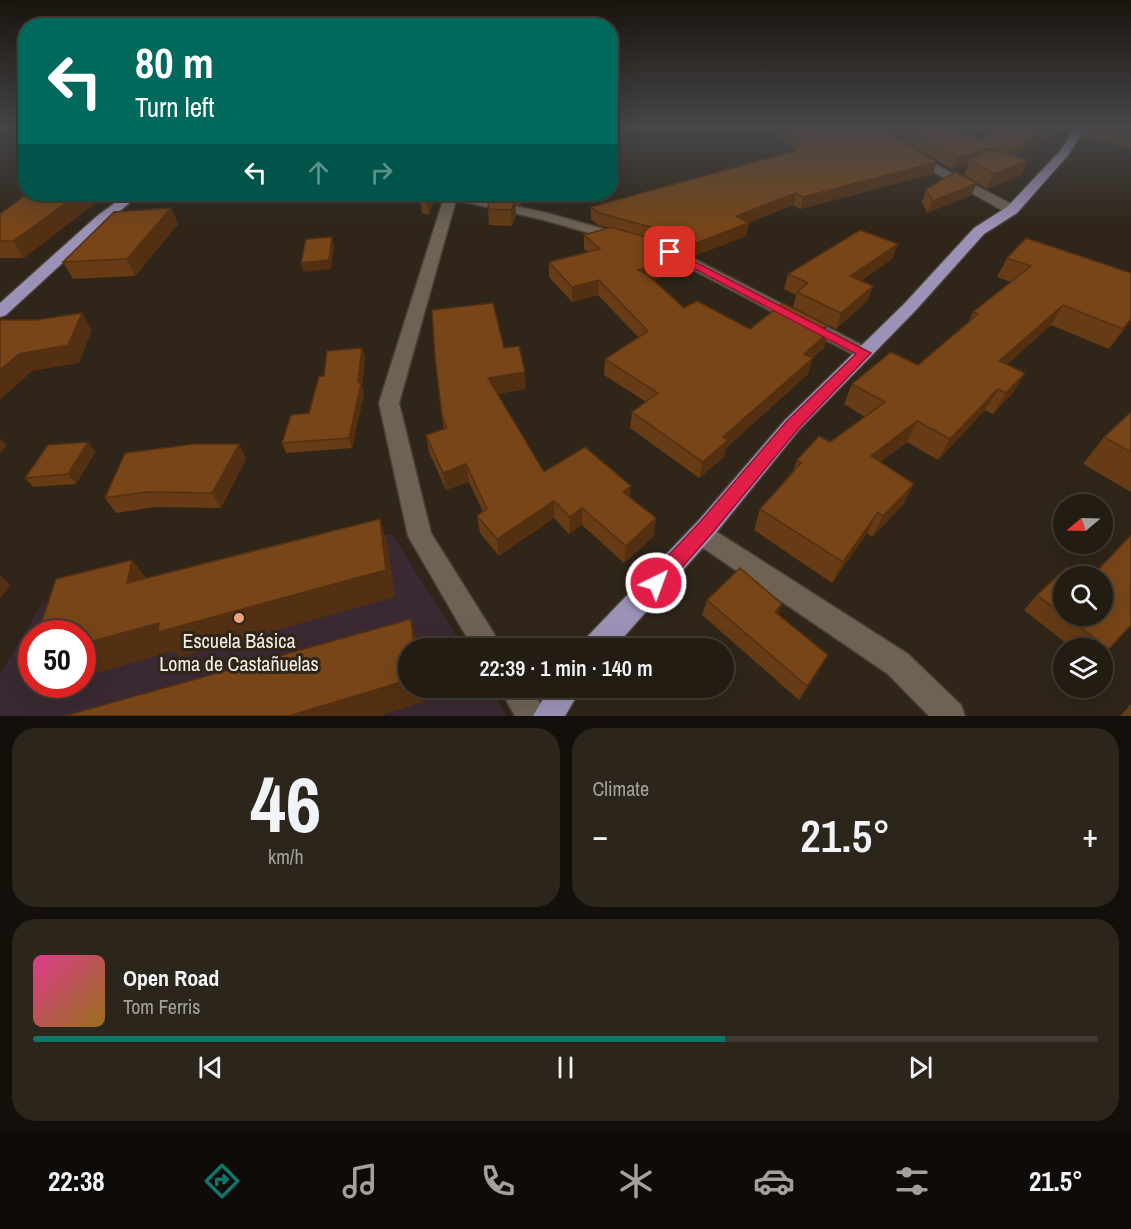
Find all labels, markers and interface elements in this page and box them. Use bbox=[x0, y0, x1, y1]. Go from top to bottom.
text: 80 m bbox=[135, 35, 214, 91]
icon: left bbox=[36, 42, 114, 120]
text: Turn left bbox=[135, 89, 214, 125]
icon: left bbox=[239, 156, 272, 189]
icon: ahead bbox=[302, 156, 335, 189]
icon: right bbox=[365, 156, 398, 189]
pin bbox=[644, 226, 695, 277]
icon: arrive bbox=[653, 235, 686, 268]
north arrow bbox=[1053, 494, 1113, 554]
map controls bbox=[1053, 494, 1113, 698]
position arrow bbox=[624, 551, 688, 615]
button: search bbox=[1053, 566, 1113, 626]
marker: Escuela Básica Loma de Castañuelas bbox=[232, 611, 246, 625]
speed limit sign: 50 bbox=[18, 620, 96, 698]
place label: Escuela Básica Loma de Castañuelas bbox=[159, 627, 319, 677]
button: layers bbox=[1053, 638, 1113, 698]
text: 22:39 · 1 min · 140 m bbox=[479, 653, 653, 683]
text: 46 bbox=[250, 751, 321, 856]
text: Climate bbox=[593, 775, 649, 802]
text: 21.5° bbox=[800, 805, 890, 866]
text: − bbox=[593, 813, 608, 857]
text: + bbox=[1082, 813, 1098, 857]
text: km/h bbox=[268, 843, 304, 870]
text: Open Road bbox=[123, 963, 219, 993]
text: Tom Ferris bbox=[123, 993, 201, 1020]
icon: previous bbox=[194, 1051, 227, 1084]
icon: pause bbox=[549, 1051, 582, 1084]
icon: next bbox=[904, 1051, 937, 1084]
icon: directions bbox=[201, 1160, 243, 1202]
icon: music bbox=[339, 1160, 381, 1202]
icon: phone bbox=[477, 1160, 519, 1202]
icon: climate bbox=[615, 1160, 657, 1202]
icon: car bbox=[753, 1160, 795, 1202]
icon: filters bbox=[891, 1160, 933, 1202]
text: 22:38 bbox=[48, 1163, 105, 1199]
text: 21.5° bbox=[1029, 1163, 1083, 1199]

